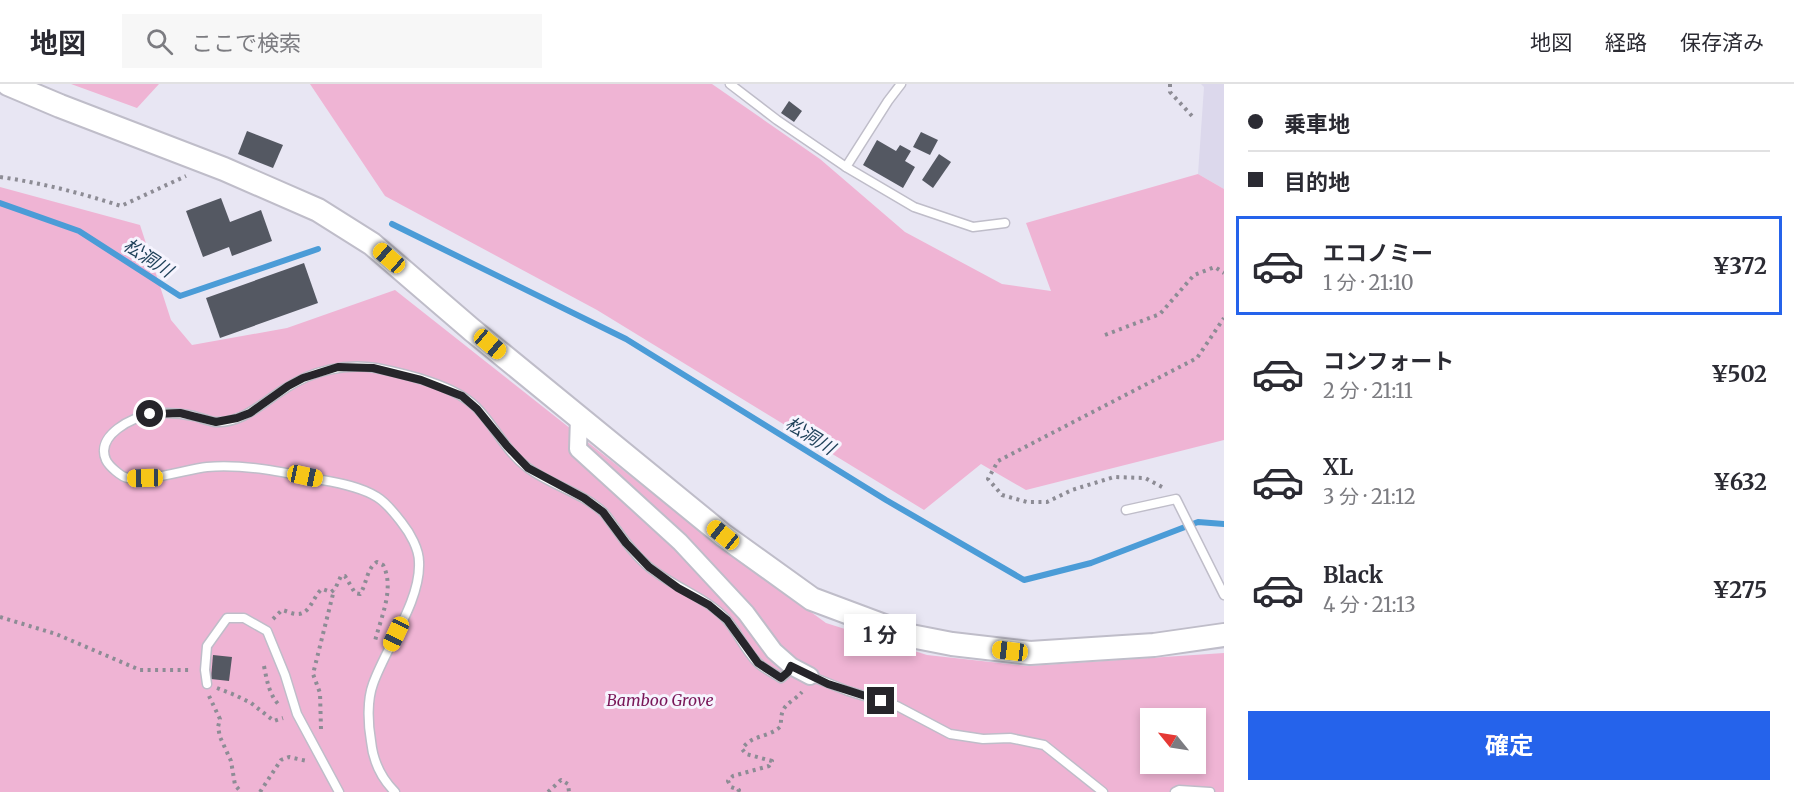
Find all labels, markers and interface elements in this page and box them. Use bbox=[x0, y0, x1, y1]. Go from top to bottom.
search box bbox=[122, 14, 542, 68]
text: 地図 bbox=[30, 25, 86, 61]
icon: search bbox=[143, 25, 176, 58]
text: ここで検索 bbox=[191, 29, 301, 57]
text: 地図 bbox=[1530, 29, 1572, 56]
text: 経路 bbox=[1605, 29, 1647, 56]
text: 保存済み bbox=[1680, 29, 1764, 56]
text: 乗車地 bbox=[1284, 110, 1350, 138]
text: 目的地 bbox=[1284, 168, 1350, 196]
water label: 松洞川 bbox=[119, 233, 179, 283]
car bbox=[370, 239, 408, 277]
icon: car bbox=[1251, 239, 1305, 293]
text: エコノミー bbox=[1323, 239, 1433, 267]
text: ¥372 bbox=[1712, 252, 1767, 280]
text: 1 分 · 21:10 bbox=[1323, 270, 1414, 295]
car bbox=[470, 326, 510, 362]
icon: car bbox=[1251, 347, 1305, 401]
text: コンフォート bbox=[1323, 347, 1454, 375]
text: ¥502 bbox=[1711, 360, 1767, 388]
text: 2 分 · 21:11 bbox=[1323, 378, 1413, 403]
route start bbox=[136, 400, 163, 427]
water label: 松洞川 bbox=[781, 412, 841, 461]
text: XL bbox=[1323, 453, 1353, 481]
icon: car bbox=[1251, 455, 1305, 509]
car bbox=[286, 463, 324, 489]
text: ¥632 bbox=[1713, 468, 1767, 496]
car bbox=[127, 469, 163, 487]
text: 3 分 · 21:12 bbox=[1323, 484, 1416, 509]
car bbox=[703, 517, 743, 553]
text: Black bbox=[1323, 561, 1383, 589]
icon: car bbox=[1251, 563, 1305, 617]
text: ¥275 bbox=[1713, 576, 1767, 604]
text: 4 分 · 21:13 bbox=[1323, 592, 1416, 617]
car bbox=[380, 614, 412, 654]
callout: 1 分 bbox=[845, 614, 917, 656]
text: 1 分 bbox=[863, 622, 897, 647]
car bbox=[991, 640, 1029, 662]
route end bbox=[867, 687, 894, 714]
park label: Bamboo Grove bbox=[606, 690, 714, 710]
north arrow bbox=[1140, 708, 1206, 774]
map controls bbox=[1140, 708, 1206, 774]
button: 確定 bbox=[1248, 711, 1770, 780]

